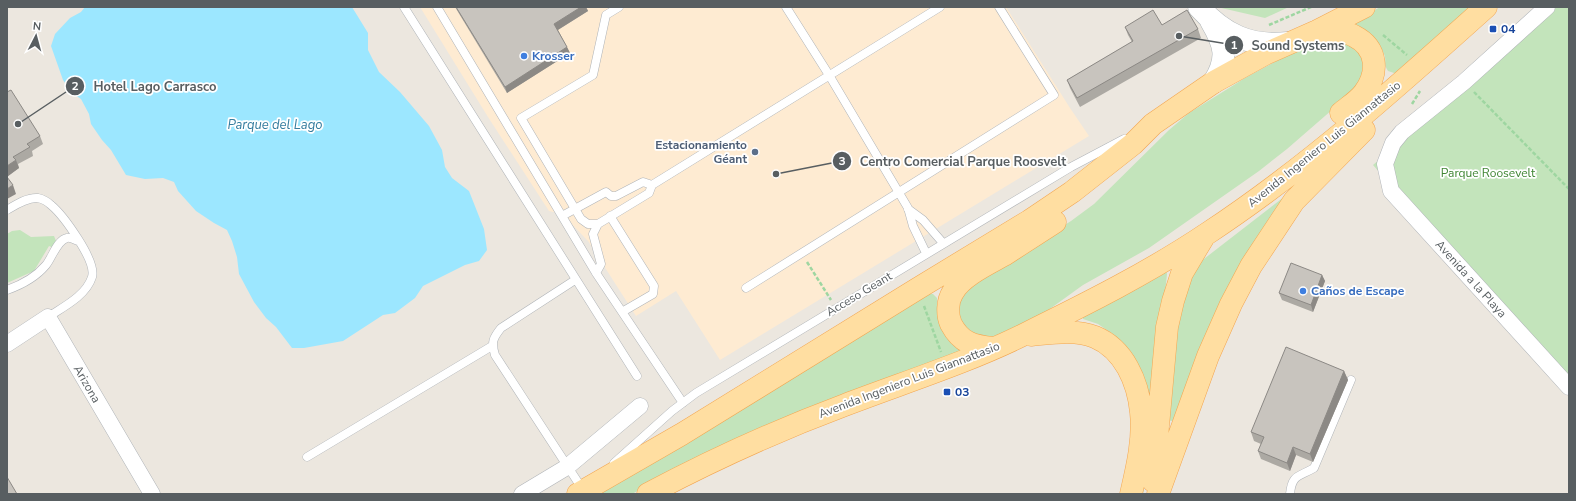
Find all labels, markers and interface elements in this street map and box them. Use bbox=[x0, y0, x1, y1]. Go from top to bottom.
north arrow bbox=[16, 16, 56, 56]
text: N bbox=[32, 19, 42, 34]
place label: 04 bbox=[1501, 21, 1515, 37]
marker: 04 bbox=[1488, 24, 1498, 34]
callout: Sound Systems bbox=[1224, 32, 1353, 57]
text: 1 bbox=[1230, 37, 1238, 53]
text: Sound Systems bbox=[1252, 37, 1344, 55]
place label: Krosser bbox=[532, 48, 575, 64]
marker: Krosser bbox=[519, 51, 529, 61]
callout: Hotel Lago Carrasco bbox=[65, 74, 224, 99]
street label: Avenida Ingeniero Luis Giannattasio bbox=[1244, 77, 1404, 211]
text: 2 bbox=[71, 78, 79, 94]
text: Hotel Lago Carrasco bbox=[93, 78, 217, 96]
water label: Parque del Lago bbox=[228, 116, 323, 134]
place label: Estacionamiento Géant bbox=[655, 137, 747, 167]
marker: Estacionamiento Géant bbox=[750, 147, 760, 157]
callout: Centro Comercial Parque Roosvelt bbox=[832, 149, 1074, 174]
text: 3 bbox=[838, 153, 846, 169]
text: Centro Comercial Parque Roosvelt bbox=[860, 153, 1067, 171]
park label: Parque Roosevelt bbox=[1441, 165, 1536, 181]
street label: Avenida a la Playa bbox=[1432, 237, 1510, 321]
street label: Acceso Geant bbox=[823, 268, 895, 320]
place label: Caños de Escape bbox=[1311, 283, 1405, 299]
marker: Caños de Escape bbox=[1298, 286, 1308, 296]
street label: Avenida Ingeniero Luis Giannattasio bbox=[816, 338, 1002, 422]
street label: Arizona bbox=[70, 362, 104, 406]
place label: 03 bbox=[955, 384, 969, 400]
marker: 03 bbox=[942, 387, 952, 397]

